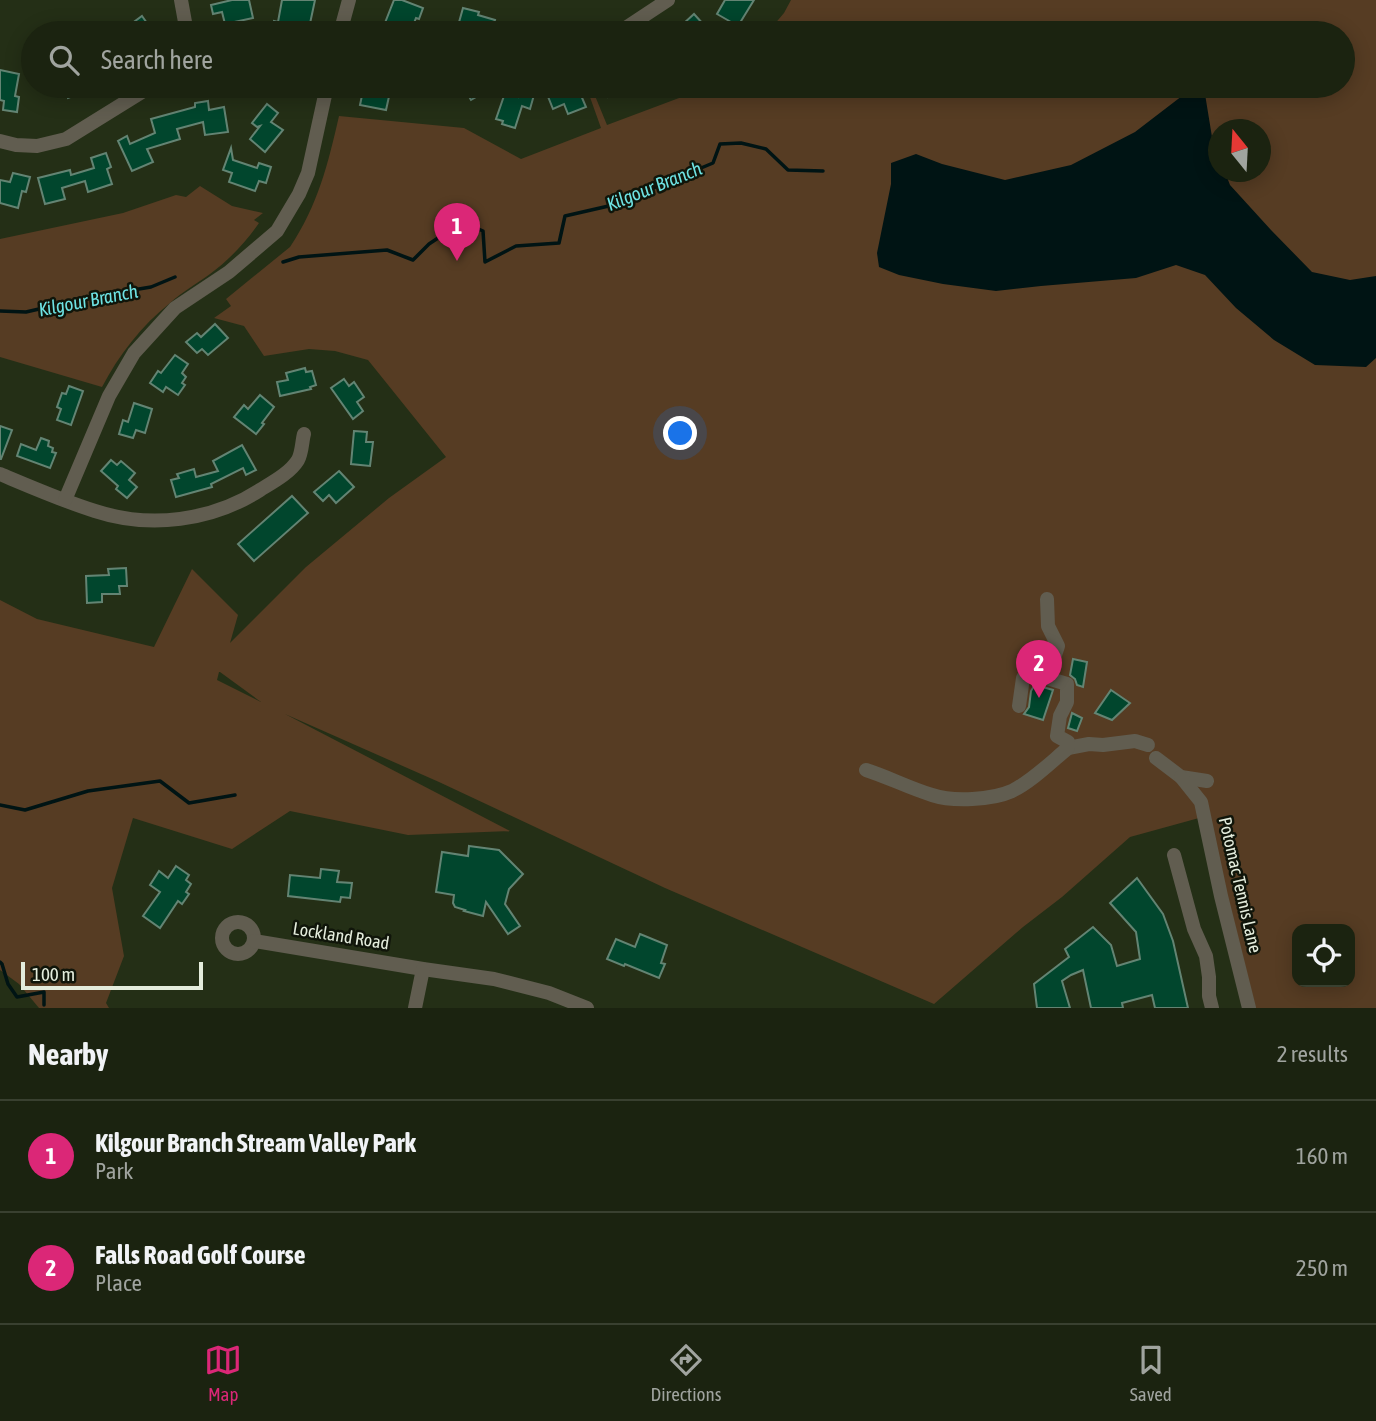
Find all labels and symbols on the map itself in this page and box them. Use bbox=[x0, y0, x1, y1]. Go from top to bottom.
north arrow bbox=[1208, 119, 1271, 182]
water label: Kilgour Branch bbox=[603, 157, 705, 215]
pin: 1 bbox=[434, 203, 480, 261]
water label: Kilgour Branch bbox=[36, 280, 140, 320]
your location bbox=[663, 416, 697, 450]
pin: 2 bbox=[1016, 640, 1062, 698]
street label: Potomac Tennis Lane bbox=[1215, 815, 1266, 955]
street label: Lockland Road bbox=[291, 918, 391, 953]
scale bar bbox=[21, 959, 203, 991]

